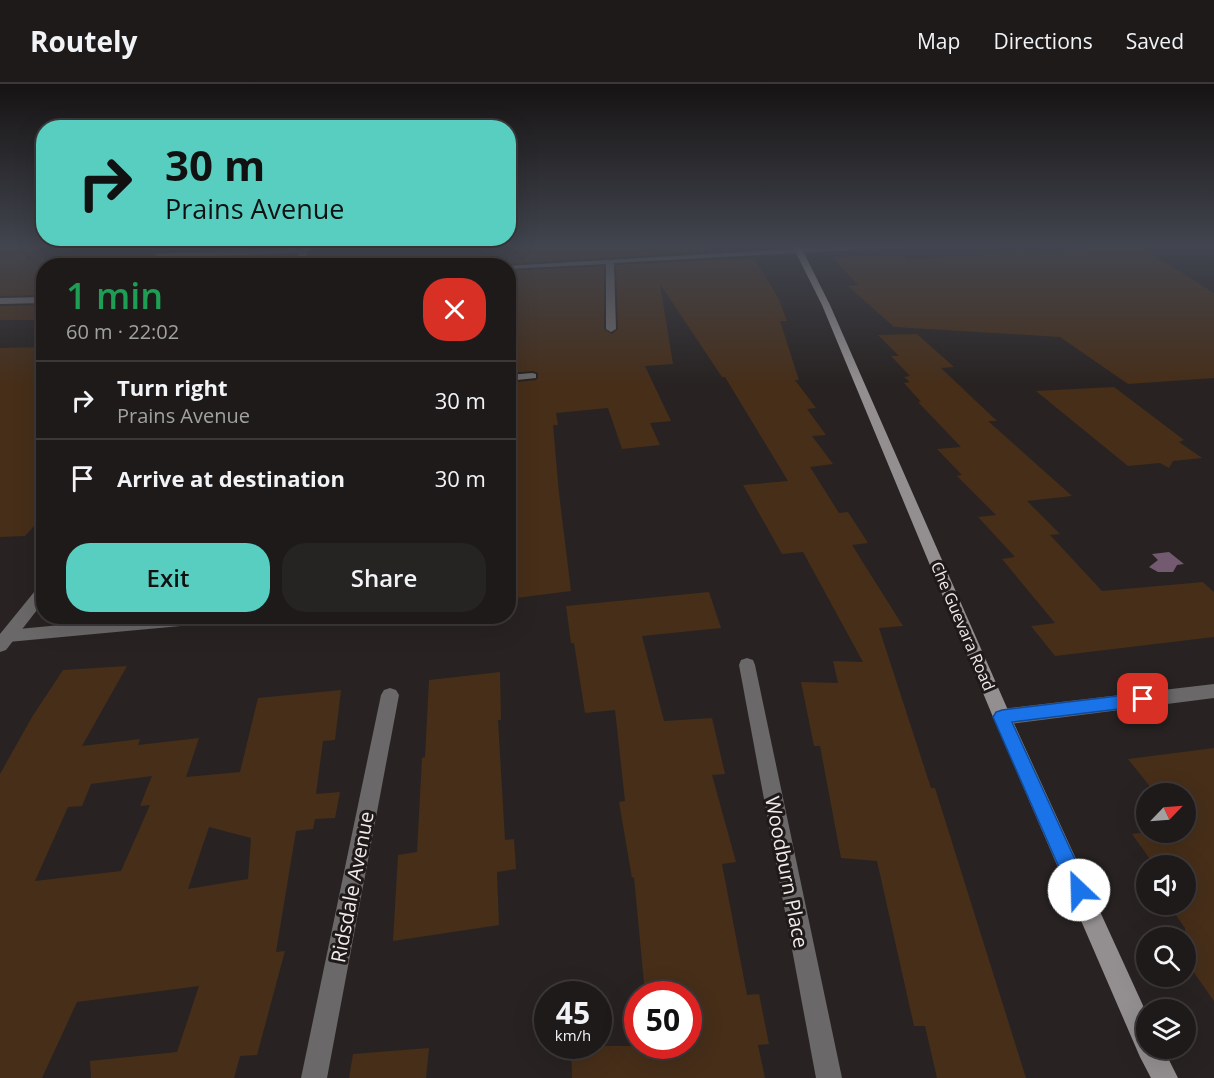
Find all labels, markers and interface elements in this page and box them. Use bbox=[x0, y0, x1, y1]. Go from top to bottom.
text: Routely bbox=[30, 22, 137, 60]
text: Map bbox=[917, 27, 960, 55]
text: Directions bbox=[993, 27, 1093, 55]
text: Saved bbox=[1126, 27, 1184, 55]
text: 30 m bbox=[165, 136, 265, 193]
icon: right bbox=[66, 144, 144, 222]
text: Prains Avenue bbox=[165, 190, 345, 227]
text: 1 min bbox=[66, 271, 163, 320]
button: close bbox=[423, 278, 486, 341]
text: 60 m · 22:02 bbox=[66, 318, 179, 345]
text: Turn right bbox=[117, 372, 228, 402]
icon: right bbox=[66, 384, 99, 417]
text: 30 m bbox=[435, 385, 486, 415]
text: Prains Avenue bbox=[117, 402, 250, 429]
icon: arrive bbox=[66, 462, 99, 495]
text: Arrive at destination bbox=[117, 463, 345, 493]
text: 30 m bbox=[435, 463, 486, 493]
button: Exit bbox=[66, 543, 270, 612]
button: Share bbox=[282, 543, 486, 612]
street label: Che Guevara Road bbox=[926, 558, 1000, 694]
pin bbox=[1117, 673, 1168, 724]
icon: arrive bbox=[1126, 682, 1159, 715]
north arrow bbox=[1136, 783, 1196, 843]
map controls bbox=[1136, 783, 1196, 1059]
street label: Woodburn Place bbox=[759, 794, 815, 950]
street label: Ridsdale Avenue bbox=[324, 809, 380, 965]
button: sound bbox=[1136, 855, 1196, 915]
position arrow bbox=[1047, 858, 1111, 922]
button: search bbox=[1136, 927, 1196, 987]
speed limit sign: 50 bbox=[624, 981, 702, 1059]
text: 45 bbox=[556, 992, 590, 1033]
button: layers bbox=[1136, 999, 1196, 1059]
text: km/h bbox=[555, 1025, 591, 1045]

